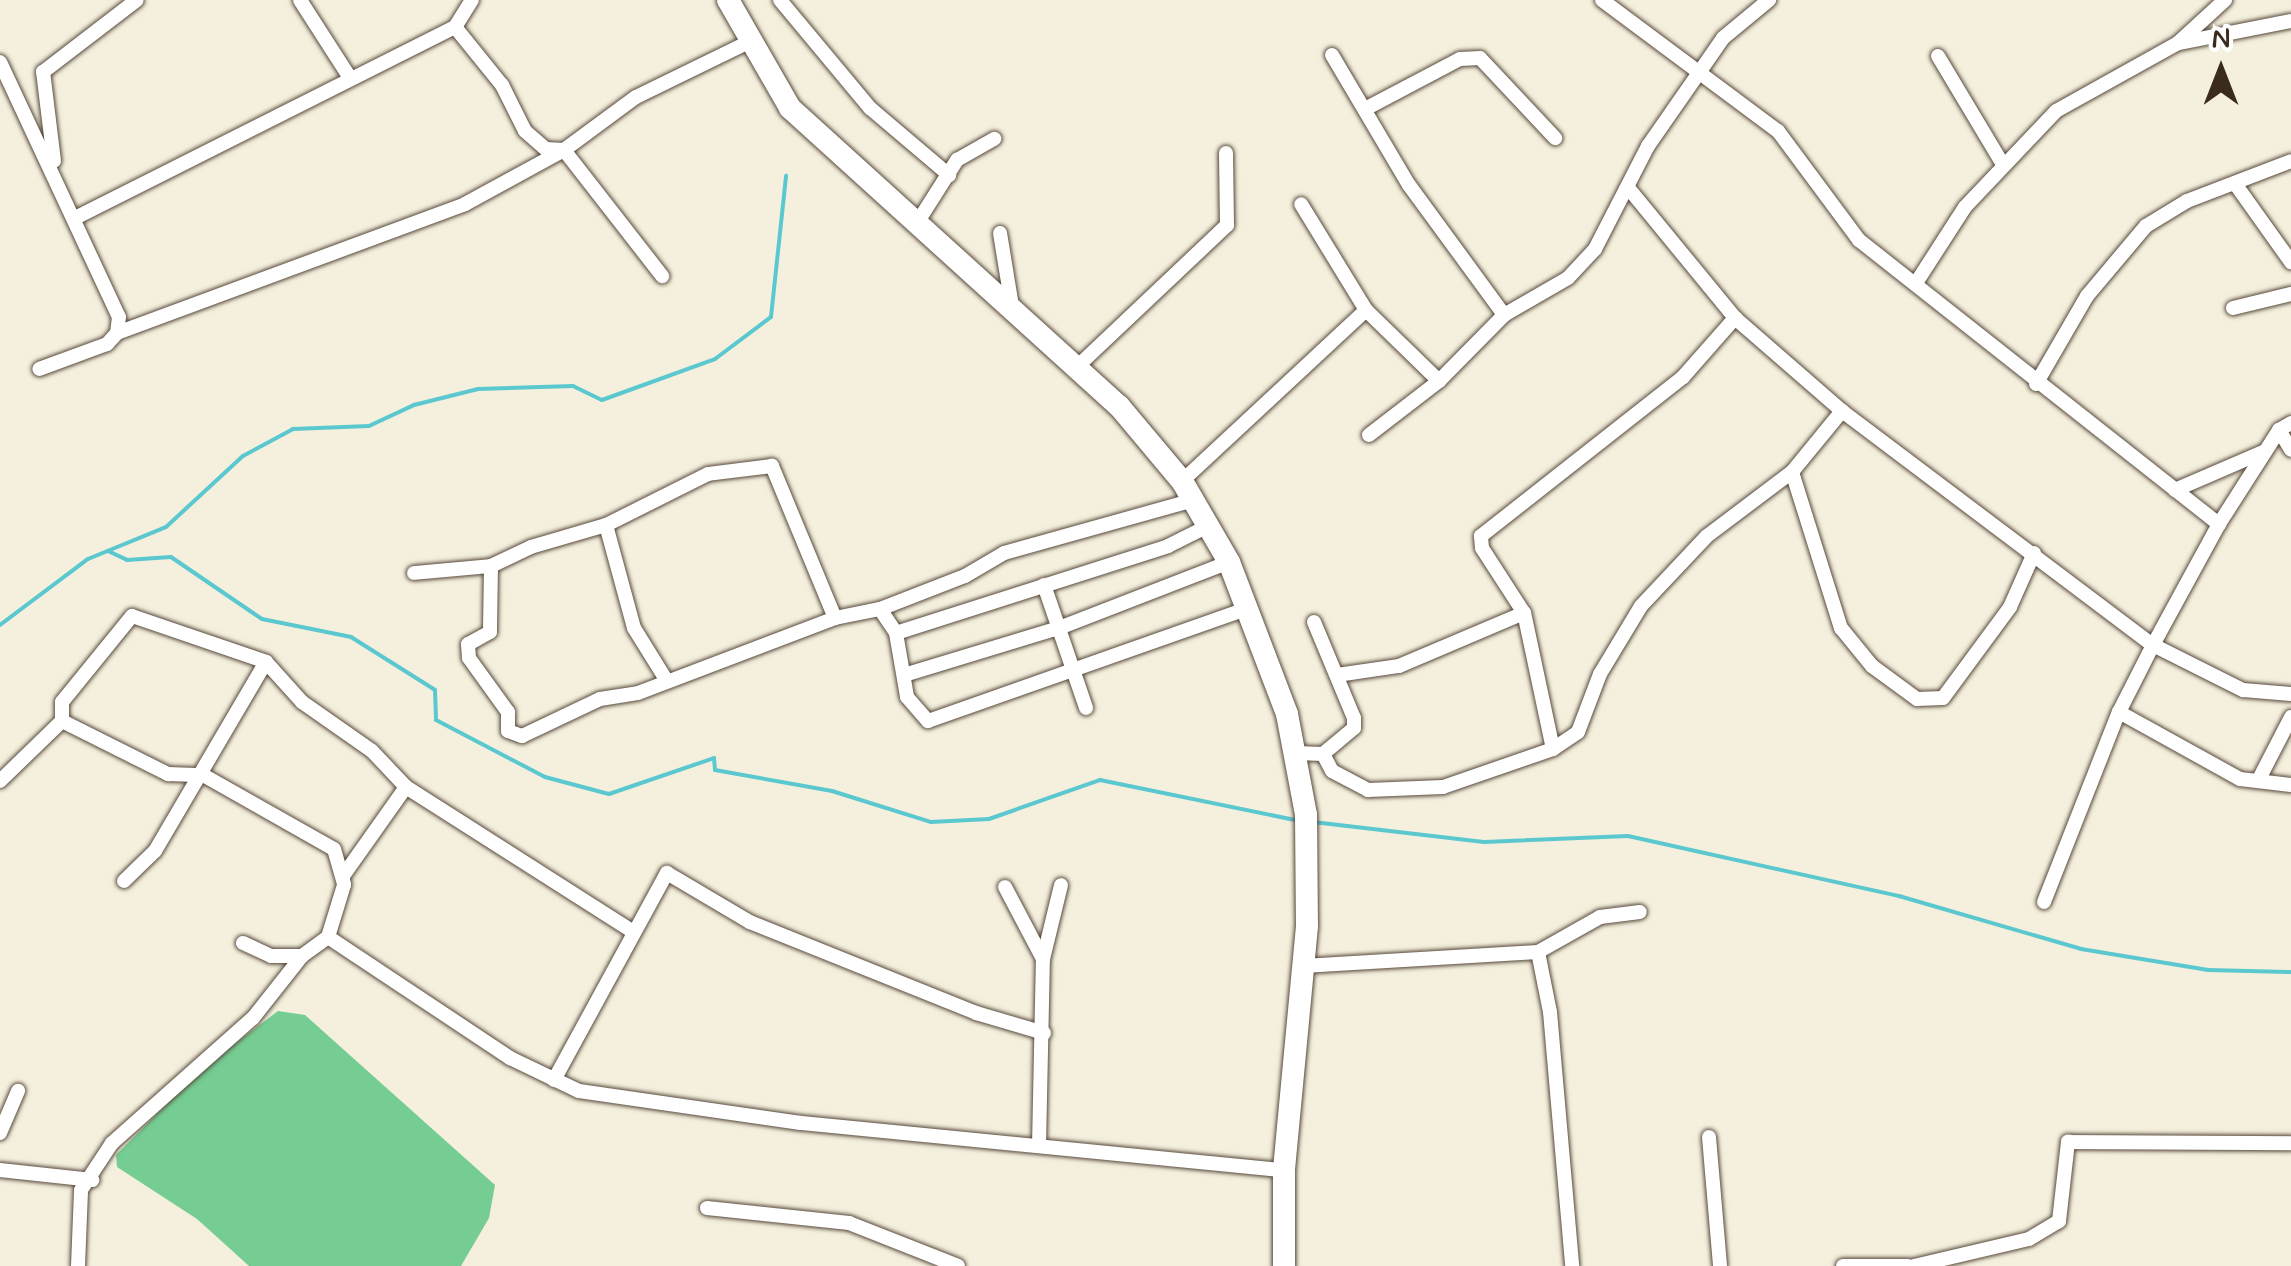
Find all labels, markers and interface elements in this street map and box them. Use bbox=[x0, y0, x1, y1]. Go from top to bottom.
north arrow bbox=[2171, 20, 2271, 120]
text: N bbox=[2212, 21, 2230, 58]

